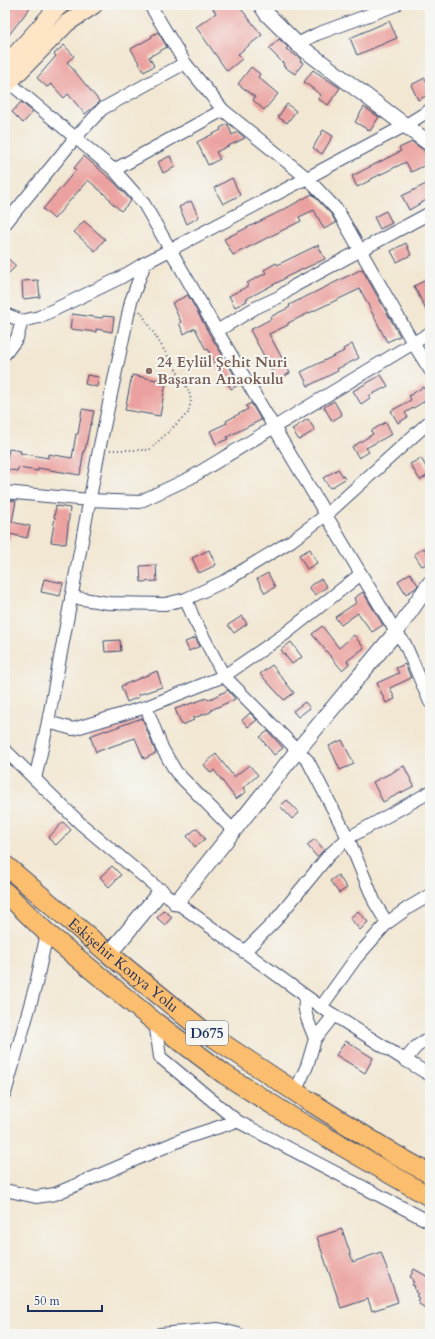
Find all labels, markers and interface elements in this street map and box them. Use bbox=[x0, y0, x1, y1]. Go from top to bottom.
place label: 24 Eylül Şehit Nuri Başaran Anaokulu bbox=[157, 352, 288, 389]
marker: 24 Eylül Şehit Nuri Başaran Anaokulu bbox=[144, 366, 154, 376]
street label: Eskişehir Konya Yolu bbox=[64, 913, 183, 1017]
road number: D675 bbox=[186, 1021, 228, 1045]
scale bar bbox=[28, 1287, 102, 1313]
text: 50 m bbox=[34, 1293, 61, 1309]

